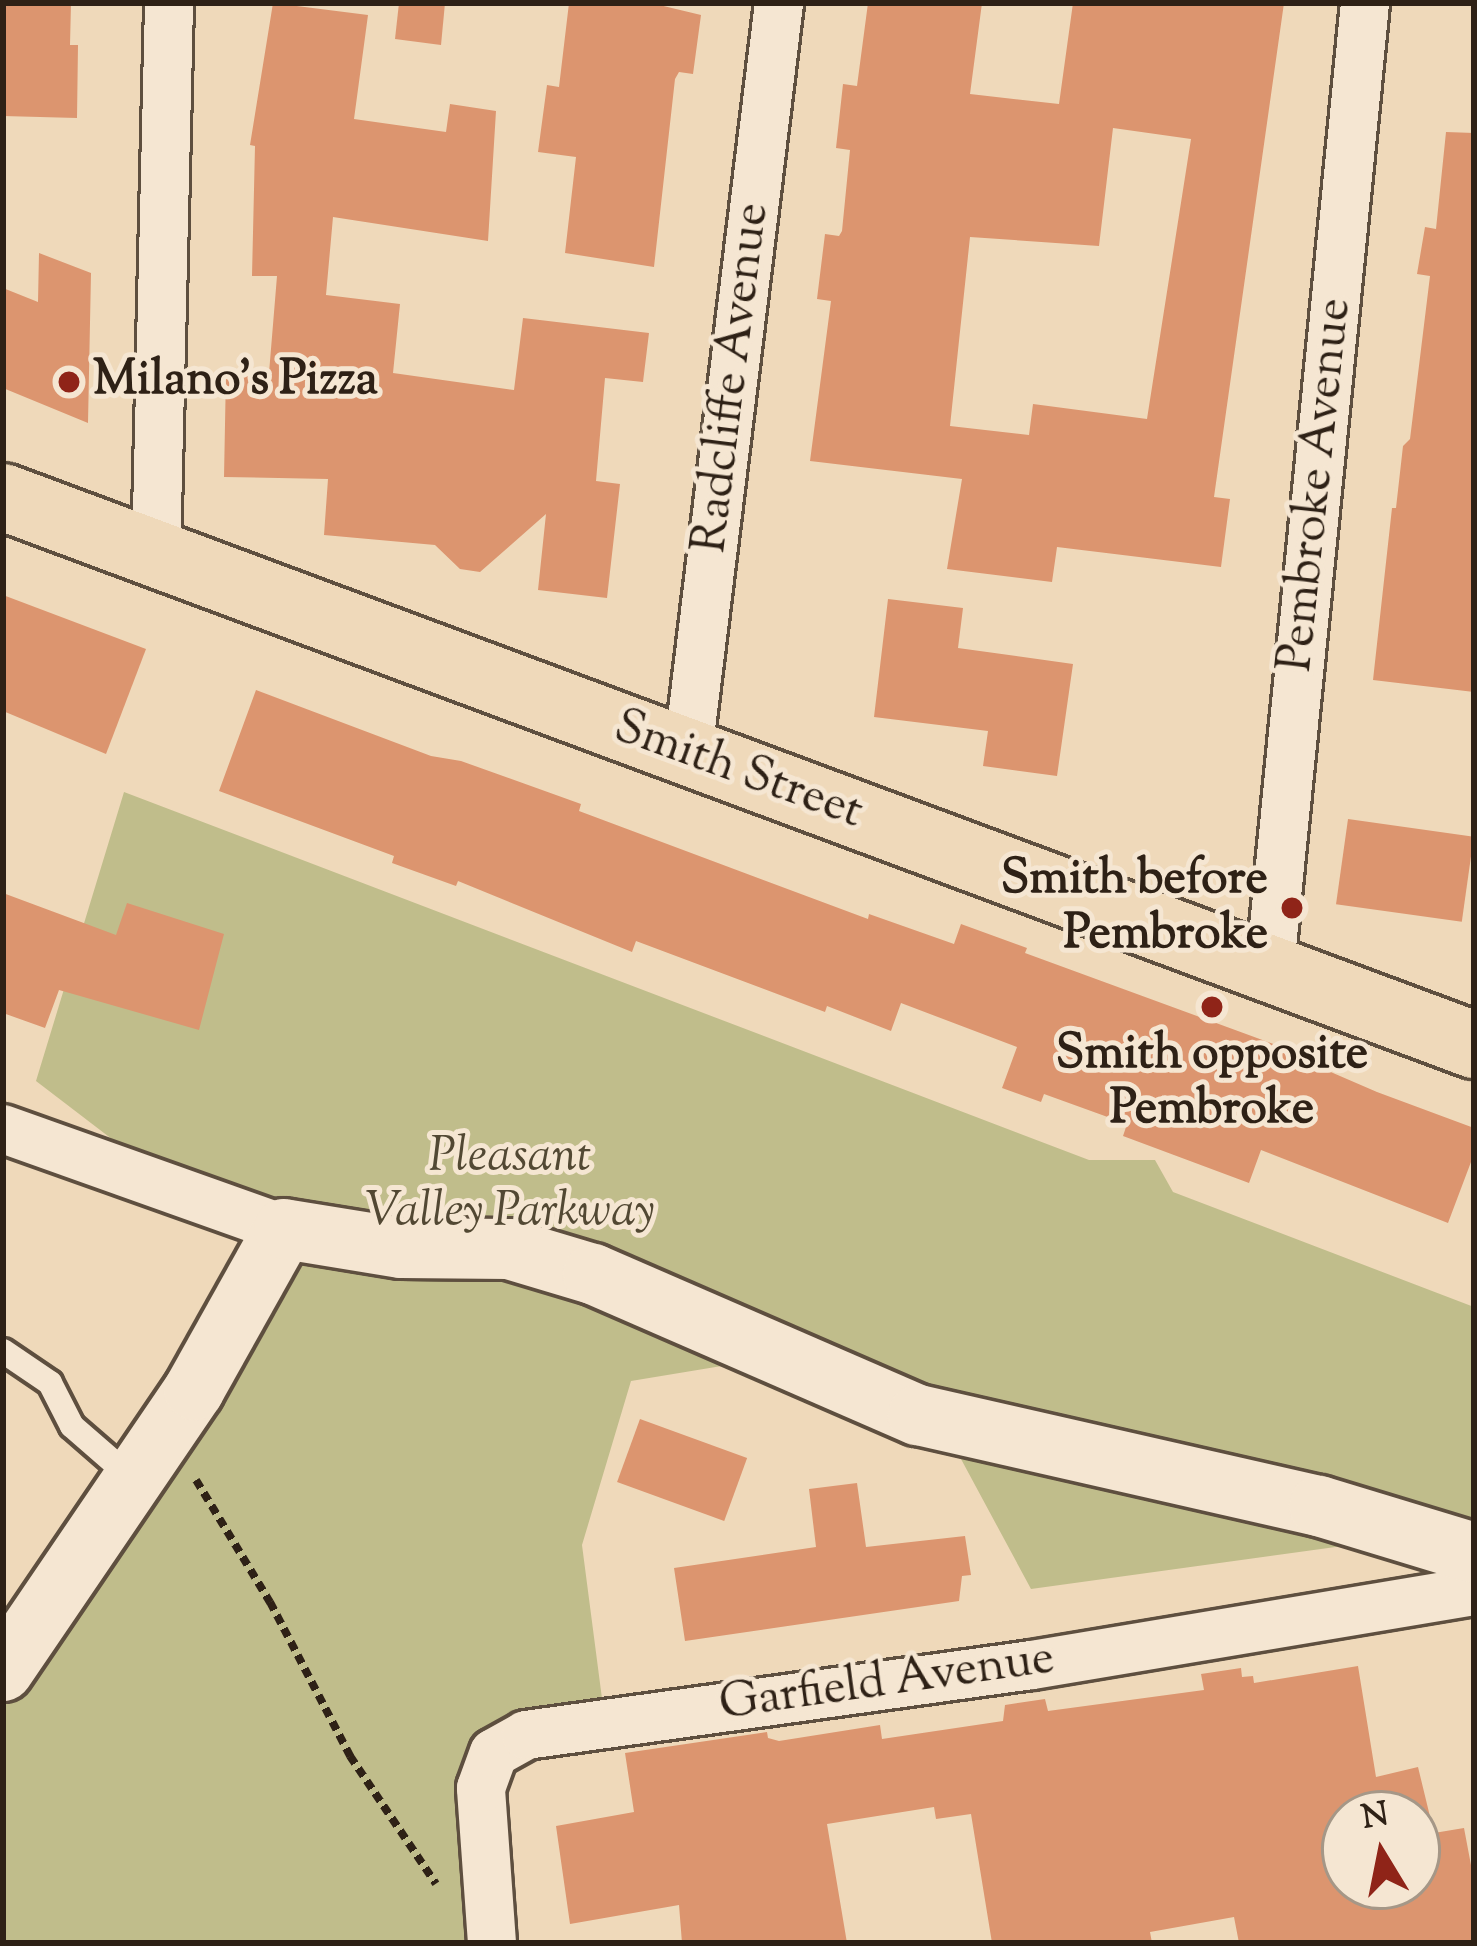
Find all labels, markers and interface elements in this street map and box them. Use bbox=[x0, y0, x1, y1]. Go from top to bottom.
street label: Radcliffe Avenue bbox=[683, 200, 783, 556]
street label: Pembroke Avenue bbox=[1269, 295, 1365, 675]
place label: Milano's Pizza bbox=[93, 353, 378, 411]
marker: Milano's Pizza bbox=[56, 369, 82, 395]
street label: Smith Street bbox=[606, 699, 870, 843]
place label: Smith before Pembroke bbox=[1001, 851, 1268, 964]
marker: Smith before Pembroke bbox=[1279, 895, 1305, 921]
marker: Smith opposite Pembroke bbox=[1199, 994, 1225, 1020]
place label: Smith opposite Pembroke bbox=[1056, 1026, 1368, 1139]
park label: Pleasant Valley Parkway bbox=[365, 1128, 655, 1241]
street label: Garfield Avenue bbox=[716, 1631, 1058, 1735]
north arrow bbox=[1321, 1790, 1441, 1910]
text: N bbox=[1358, 1792, 1392, 1843]

